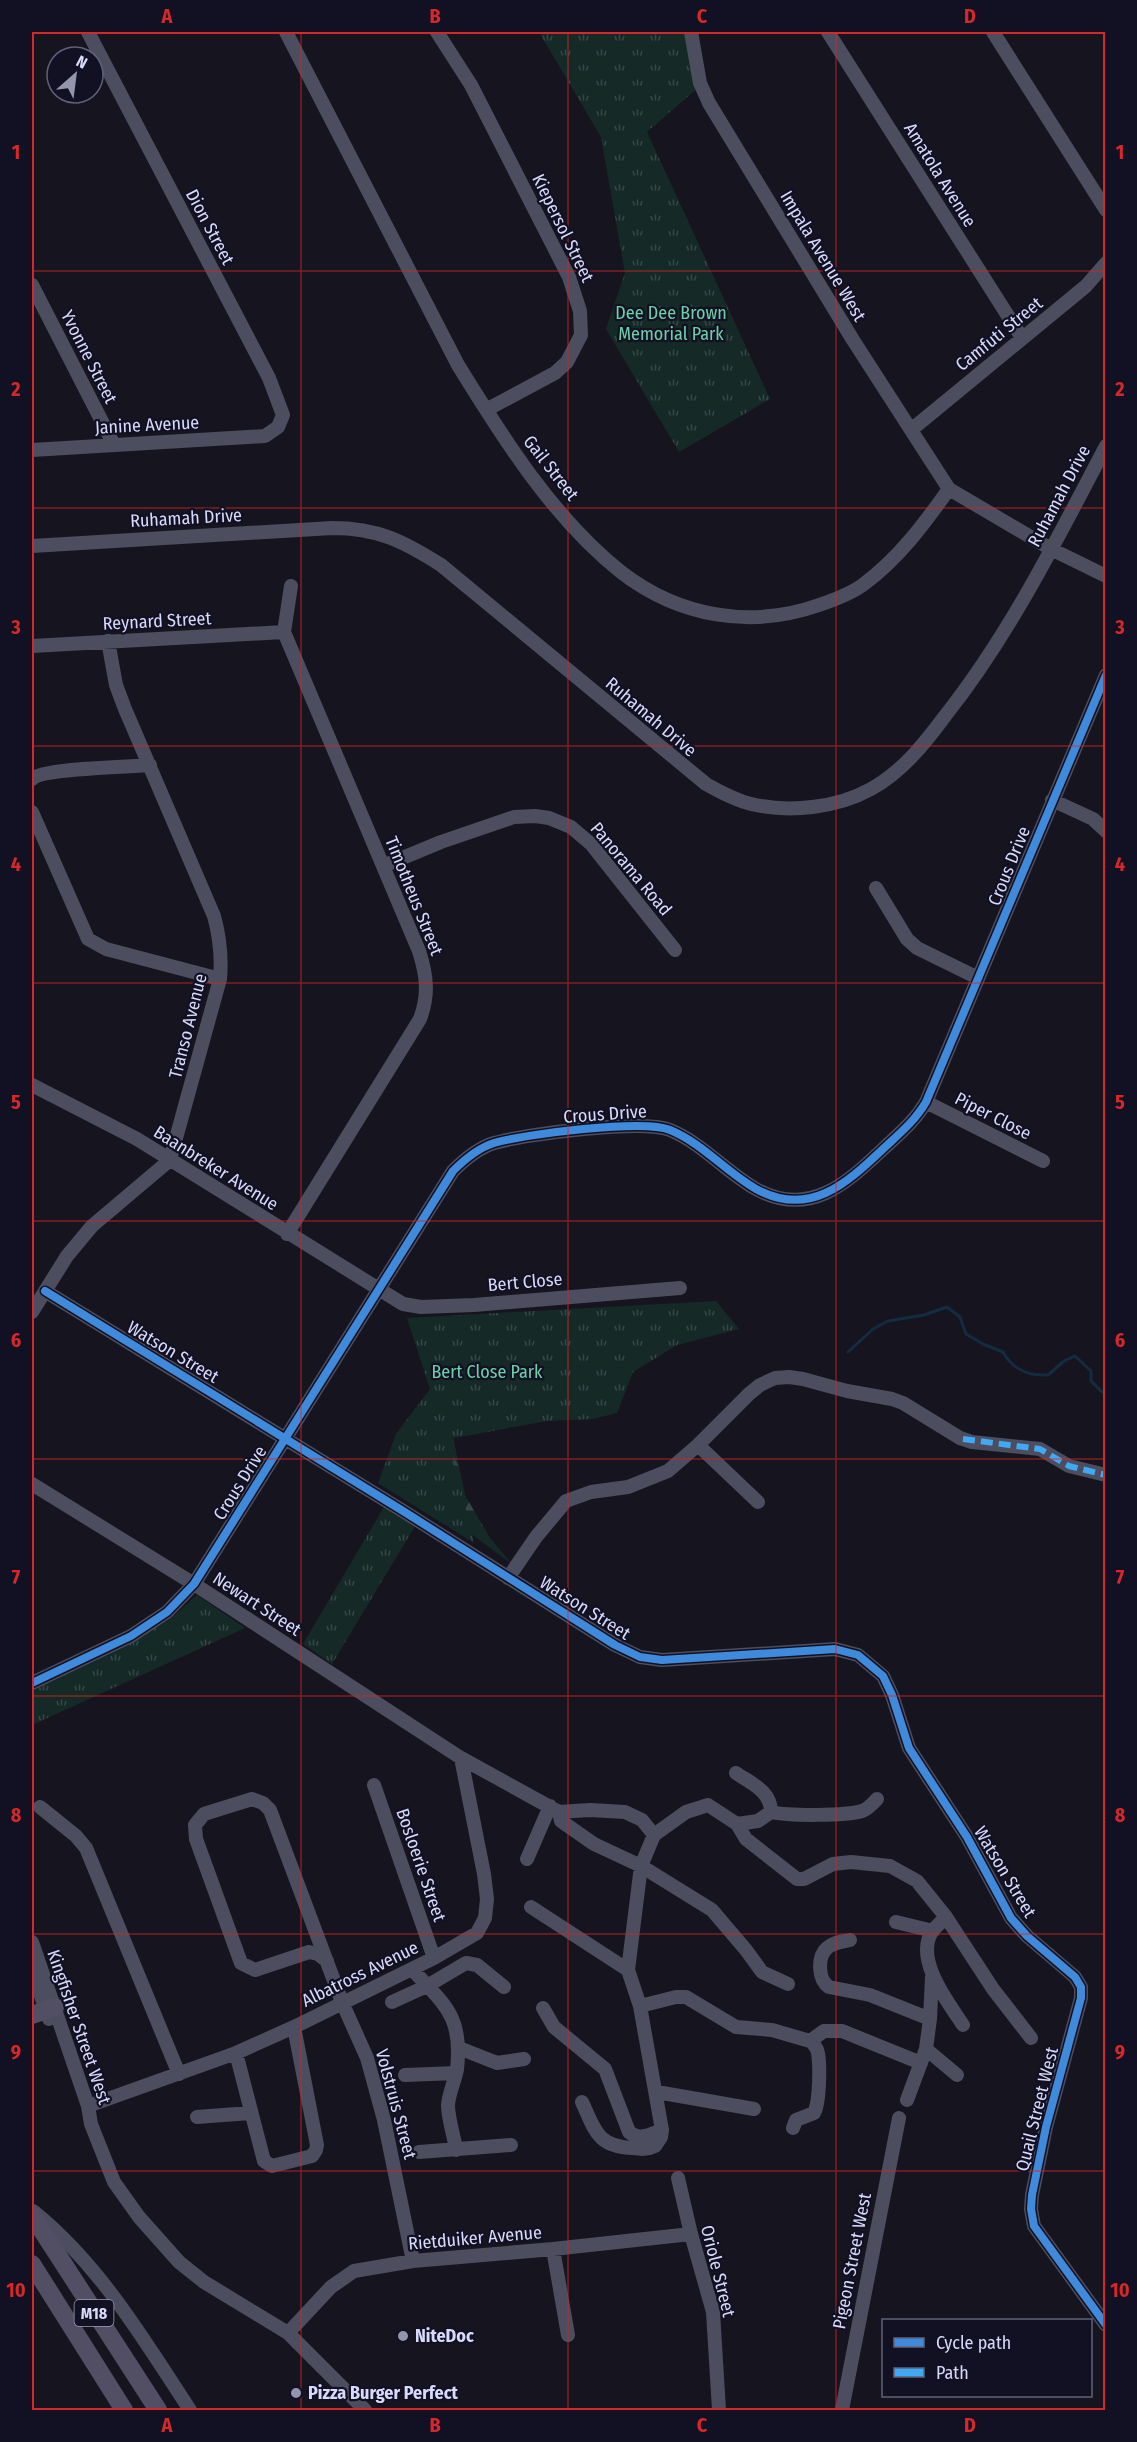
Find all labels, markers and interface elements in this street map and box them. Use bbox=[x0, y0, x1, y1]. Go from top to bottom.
text: A bbox=[161, 4, 174, 28]
text: B bbox=[429, 4, 441, 28]
text: C bbox=[697, 4, 708, 28]
text: D bbox=[964, 4, 976, 28]
north arrow bbox=[45, 45, 105, 105]
text: N bbox=[73, 52, 91, 73]
street label: Amatola Avenue bbox=[899, 119, 981, 231]
text: 1 bbox=[12, 140, 20, 164]
text: 1 bbox=[1116, 140, 1124, 164]
street label: Kiepersol Street bbox=[527, 170, 599, 286]
street label: Dion Street bbox=[181, 185, 239, 269]
street label: Impala Avenue West bbox=[775, 187, 871, 325]
street label: Camfuti Street bbox=[951, 292, 1047, 376]
park label: Dee Dee Brown Memorial Park bbox=[615, 302, 727, 345]
street label: Yvonne Street bbox=[56, 307, 122, 407]
text: 2 bbox=[10, 377, 21, 401]
text: 2 bbox=[1114, 377, 1125, 401]
street label: Janine Avenue bbox=[94, 411, 200, 439]
street label: Gail Street bbox=[519, 431, 583, 505]
street label: Ruhamah Drive bbox=[1023, 441, 1095, 551]
street label: Ruhamah Drive bbox=[129, 504, 243, 532]
street label: Reynard Street bbox=[102, 607, 212, 635]
text: 3 bbox=[10, 615, 21, 639]
text: 3 bbox=[1114, 615, 1125, 639]
street label: Ruhamah Drive bbox=[601, 673, 701, 761]
street label: Panorama Road bbox=[586, 818, 676, 920]
street label: Crous Drive bbox=[983, 823, 1035, 909]
street label: Timotheus Street bbox=[380, 833, 448, 959]
text: 4 bbox=[11, 852, 21, 876]
text: 4 bbox=[1115, 852, 1125, 876]
street label: Transo Avenue bbox=[164, 971, 212, 1081]
street label: Piper Close bbox=[951, 1087, 1035, 1145]
text: 5 bbox=[11, 1090, 21, 1114]
text: 5 bbox=[1115, 1090, 1125, 1114]
street label: Crous Drive bbox=[563, 1100, 648, 1128]
street label: Baanbreker Avenue bbox=[150, 1121, 282, 1215]
street label: Bert Close bbox=[487, 1268, 563, 1296]
street label: Watson Street bbox=[123, 1316, 223, 1388]
text: 6 bbox=[11, 1328, 21, 1352]
text: 6 bbox=[1115, 1328, 1125, 1352]
park label: Bert Close Park bbox=[431, 1361, 543, 1383]
street label: Crous Drive bbox=[209, 1442, 272, 1524]
text: 7 bbox=[12, 1565, 21, 1589]
text: 7 bbox=[1116, 1565, 1125, 1589]
street label: Newart Street bbox=[209, 1567, 305, 1641]
street label: Watson Street bbox=[536, 1571, 635, 1645]
text: 8 bbox=[11, 1803, 22, 1827]
text: 8 bbox=[1115, 1803, 1126, 1827]
street label: Bosloerie Street bbox=[391, 1806, 451, 1925]
street label: Watson Street bbox=[969, 1822, 1041, 1922]
street label: Albatross Avenue bbox=[298, 1936, 422, 2012]
street label: Kingfisher Street West bbox=[42, 1947, 116, 2107]
text: 9 bbox=[11, 2040, 21, 2064]
text: 9 bbox=[1115, 2040, 1125, 2064]
street label: Quail Street West bbox=[1011, 2044, 1063, 2173]
street label: Volstruis Street bbox=[371, 2047, 421, 2161]
street label: Pigeon Street West bbox=[828, 2191, 876, 2331]
street label: Rietduiker Avenue bbox=[407, 2221, 543, 2255]
street label: Oriole Street bbox=[696, 2223, 740, 2319]
text: 10 bbox=[6, 2278, 26, 2302]
text: 10 bbox=[1110, 2278, 1130, 2302]
road number: M18 bbox=[74, 2300, 113, 2326]
legend bbox=[882, 2319, 1092, 2397]
place label: NiteDoc bbox=[415, 2325, 474, 2347]
marker: NiteDoc bbox=[396, 2329, 410, 2343]
text: Cycle path bbox=[936, 2332, 1011, 2354]
text: Path bbox=[936, 2362, 969, 2384]
place label: Pizza Burger Perfect bbox=[308, 2382, 459, 2404]
marker: Pizza Burger Perfect bbox=[289, 2386, 303, 2400]
text: A bbox=[161, 2413, 174, 2437]
text: B bbox=[429, 2413, 441, 2437]
text: C bbox=[697, 2413, 708, 2437]
text: D bbox=[964, 2413, 976, 2437]

